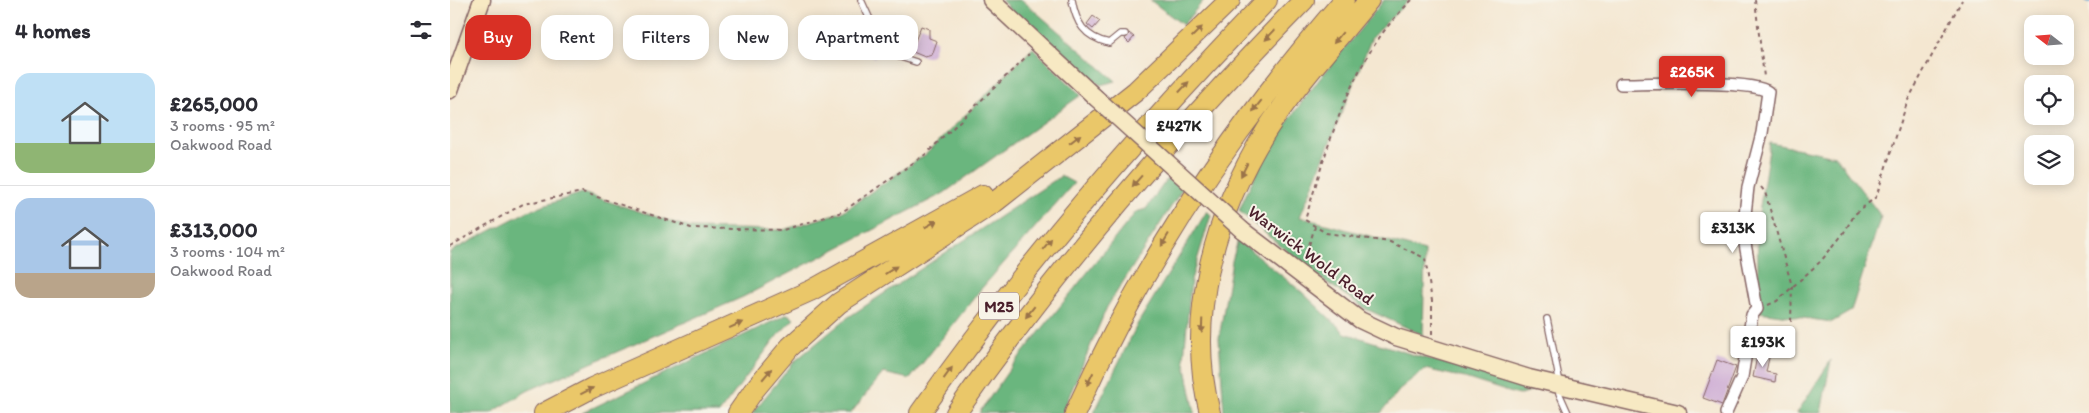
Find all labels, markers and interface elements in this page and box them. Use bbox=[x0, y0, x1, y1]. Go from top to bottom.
chip: Buy bbox=[465, 15, 531, 60]
chip: Rent bbox=[541, 15, 613, 60]
chip: Filters bbox=[623, 15, 709, 60]
chip: New bbox=[719, 15, 788, 60]
chip: Apartment bbox=[798, 15, 918, 60]
north arrow bbox=[2024, 15, 2074, 65]
map controls bbox=[2024, 15, 2074, 185]
icon: filters bbox=[407, 16, 435, 44]
text: 4 homes bbox=[15, 18, 91, 43]
one-way arrow bbox=[1191, 26, 1203, 38]
one-way arrow bbox=[1264, 29, 1276, 41]
one-way arrow bbox=[1333, 31, 1344, 44]
pin: £265K bbox=[1657, 56, 1727, 98]
text: £265K bbox=[1670, 62, 1714, 81]
button: locate bbox=[2024, 75, 2074, 125]
one-way arrow bbox=[1178, 81, 1189, 94]
text: £265,000 bbox=[170, 91, 258, 116]
icon: home bbox=[55, 93, 115, 153]
one-way arrow bbox=[1252, 99, 1262, 113]
pin: £427K bbox=[1144, 110, 1214, 152]
text: 3 rooms · 95 m² bbox=[170, 116, 275, 135]
text: £427K bbox=[1157, 116, 1201, 135]
one-way arrow bbox=[1068, 133, 1081, 144]
text: Oakwood Road bbox=[170, 135, 272, 154]
button: layers bbox=[2024, 135, 2074, 185]
one-way arrow bbox=[1240, 163, 1248, 177]
one-way arrow bbox=[1131, 174, 1142, 187]
street label: Warwick Wold Road bbox=[1243, 200, 1379, 310]
pin: £313K bbox=[1698, 212, 1768, 254]
text: £313,000 bbox=[170, 217, 258, 242]
icon: home bbox=[55, 218, 115, 278]
text: £313K bbox=[1711, 218, 1755, 237]
one-way arrow bbox=[924, 220, 938, 228]
one-way arrow bbox=[1161, 234, 1170, 247]
one-way arrow bbox=[1042, 238, 1053, 251]
text: 3 rooms · 104 m² bbox=[170, 242, 285, 261]
text: Oakwood Road bbox=[170, 261, 272, 280]
one-way arrow bbox=[884, 266, 898, 275]
road number: M25 bbox=[979, 292, 1019, 320]
one-way arrow bbox=[1024, 305, 1035, 318]
one-way arrow bbox=[1198, 318, 1206, 334]
one-way arrow bbox=[729, 321, 743, 329]
pin: £193K bbox=[1728, 326, 1798, 368]
text: £193K bbox=[1741, 332, 1785, 351]
one-way arrow bbox=[943, 366, 953, 380]
one-way arrow bbox=[761, 367, 772, 380]
one-way arrow bbox=[1086, 372, 1094, 386]
one-way arrow bbox=[580, 387, 594, 395]

